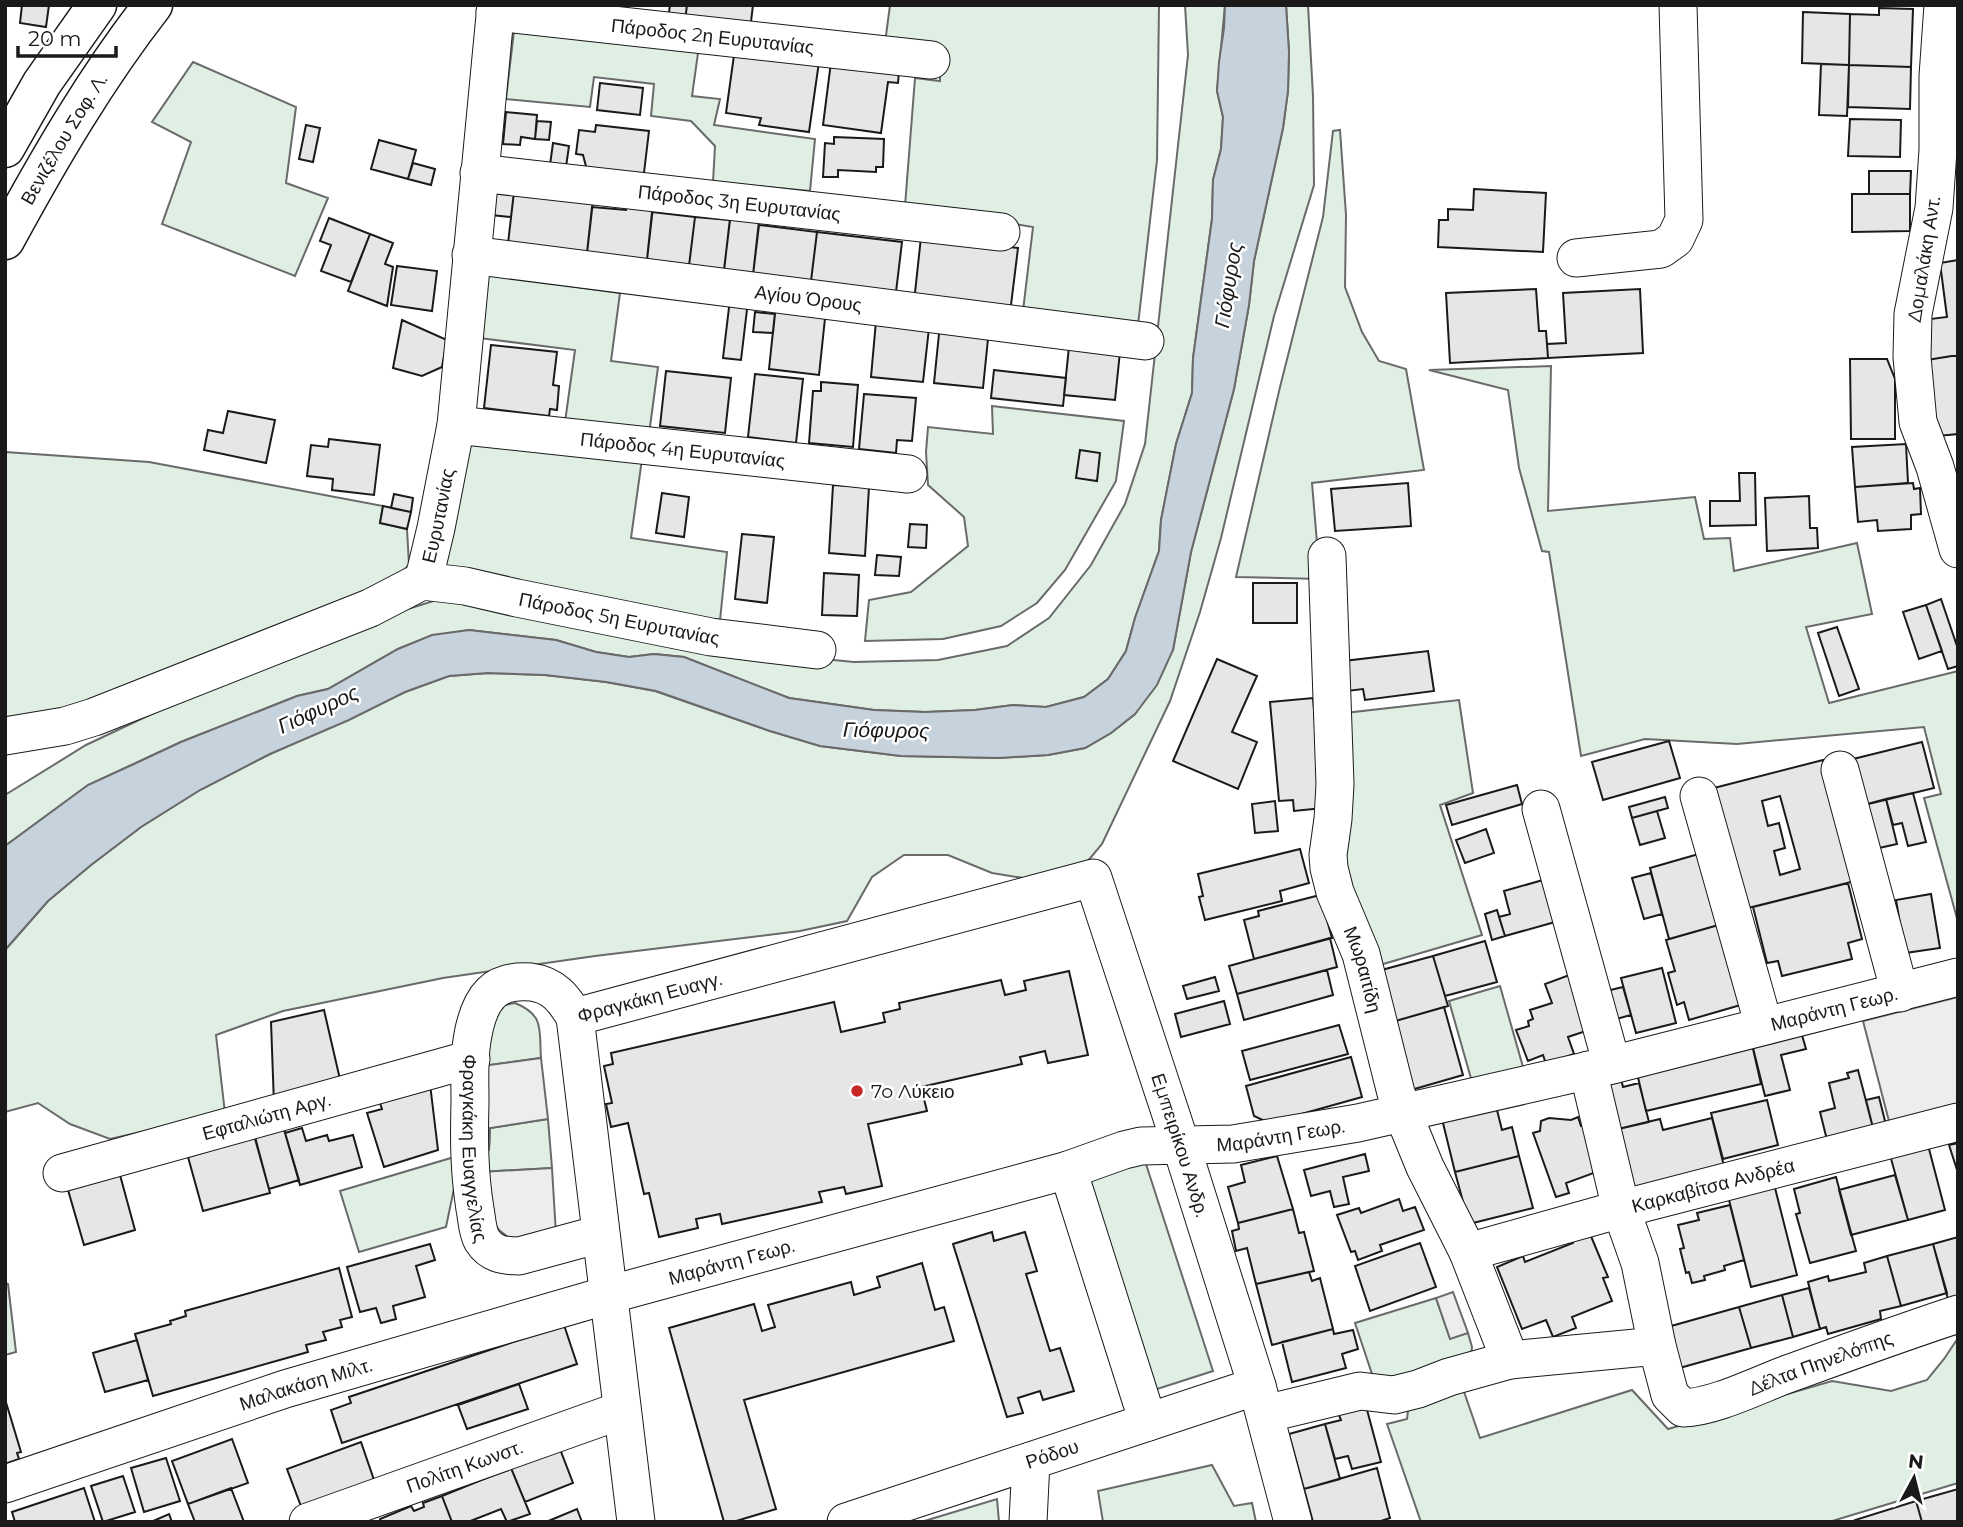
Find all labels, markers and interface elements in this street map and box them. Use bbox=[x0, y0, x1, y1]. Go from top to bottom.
street label: Πάροδος 2η Ευρυτανίας bbox=[610, 13, 815, 59]
scale bar bbox=[18, 14, 116, 58]
text: 20 m bbox=[28, 26, 82, 51]
street label: Βενιζέλου Σοφ. Λ. bbox=[15, 69, 112, 208]
street label: Πάροδος 3η Ευρυτανίας bbox=[637, 180, 842, 225]
street label: Δομαλάκη Αντ. bbox=[1903, 194, 1945, 324]
water label: Γιόφυρος bbox=[1209, 240, 1247, 330]
street label: Αγίου Όρους bbox=[753, 280, 863, 316]
street label: Πάροδος 4η Ευρυτανίας bbox=[579, 427, 786, 472]
street label: Ευρυτανίας bbox=[417, 466, 459, 565]
street label: Πάροδος 5η Ευρυτανίας bbox=[517, 587, 721, 649]
water label: Γιόφυρος bbox=[274, 679, 363, 739]
water label: Γιόφυρος bbox=[843, 717, 930, 743]
street label: Μωραιτίδη bbox=[1339, 922, 1387, 1015]
street label: Φραγκάκη Ευαγγ. bbox=[575, 967, 725, 1027]
street label: Μαράντη Γεωρ. bbox=[1768, 981, 1900, 1036]
street label: Φραγκάκη Ευαγγελίας bbox=[458, 1054, 493, 1246]
street label: Εμπειρίκου Ανδρ. bbox=[1147, 1070, 1214, 1220]
place label: 7o Λύκειο bbox=[871, 1080, 955, 1103]
marker: 7o Λύκειο bbox=[849, 1083, 865, 1099]
street label: Εφταλιώτη Αργ. bbox=[199, 1087, 333, 1145]
street label: Μαράντη Γεωρ. bbox=[1216, 1114, 1347, 1156]
street label: Καρκαβίτσα Ανδρέα bbox=[1629, 1153, 1797, 1217]
street label: Μαράντη Γεωρ. bbox=[666, 1233, 797, 1290]
street label: Δέλτα Πηνελόπης bbox=[1745, 1326, 1896, 1400]
street label: Μαλακάση Μιλτ. bbox=[236, 1353, 375, 1415]
street label: Ρόδου bbox=[1022, 1434, 1082, 1473]
street label: Πολίτη Κωνστ. bbox=[403, 1435, 526, 1498]
north arrow bbox=[1879, 1443, 1949, 1513]
text: N bbox=[1907, 1449, 1925, 1474]

